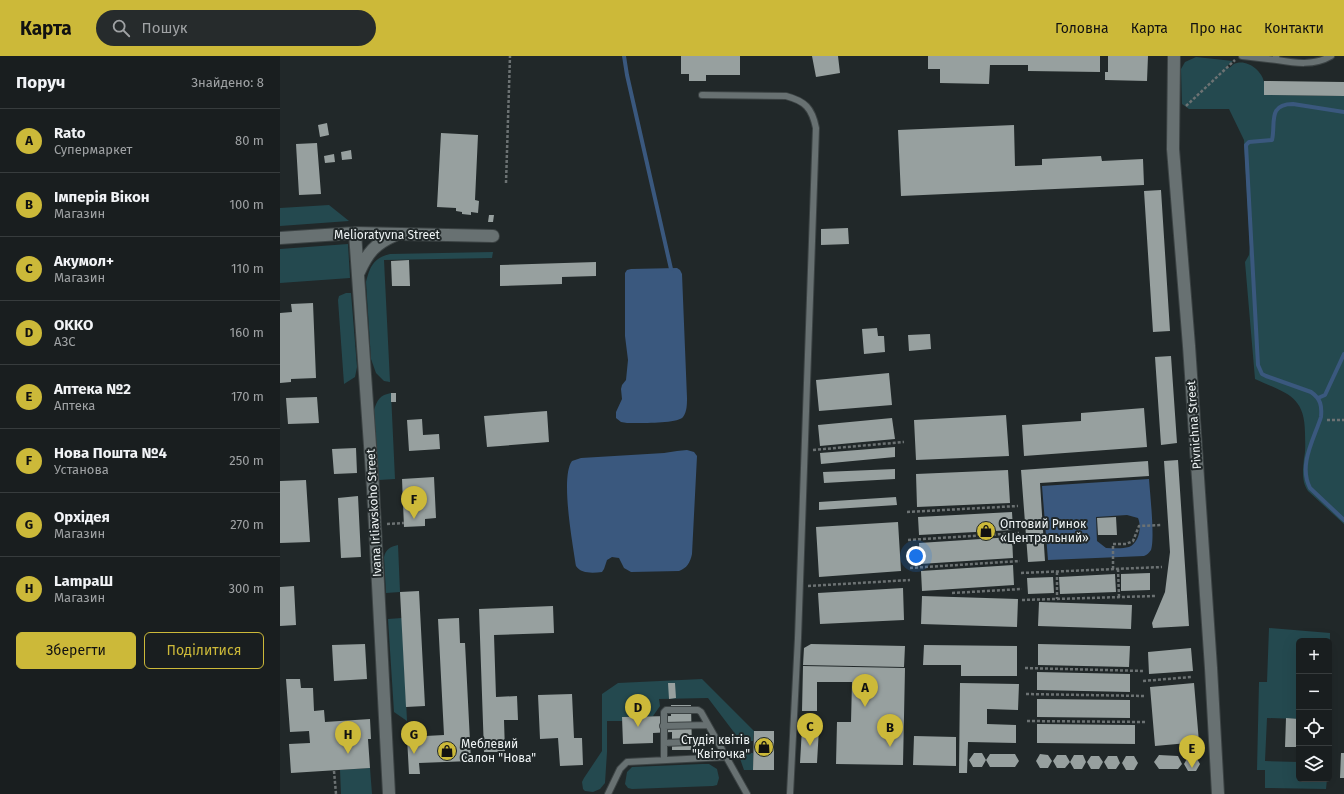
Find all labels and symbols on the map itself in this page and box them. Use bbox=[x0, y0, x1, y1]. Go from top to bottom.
street label: Melioratyvna Street bbox=[334, 228, 441, 242]
street label: Pivnichna Street bbox=[1184, 380, 1204, 470]
street label: Ivana Irliavskoho Street bbox=[364, 448, 384, 577]
pin: F bbox=[401, 486, 427, 519]
place label: Оптовий Ринок «Центральний» bbox=[1000, 517, 1089, 545]
shop icon: Оптовий Ринок «Центральний» bbox=[975, 520, 997, 542]
your location bbox=[906, 546, 926, 566]
pin: A bbox=[852, 674, 878, 707]
pin: D bbox=[625, 694, 651, 727]
pin: C bbox=[797, 713, 823, 746]
pin: B bbox=[877, 714, 903, 747]
pin: H bbox=[335, 721, 361, 754]
pin: G bbox=[401, 721, 427, 754]
place label: Студія квітів "Квіточка" bbox=[681, 733, 750, 761]
pin: E bbox=[1179, 735, 1205, 768]
shop icon: Студія квітів "Квіточка" bbox=[753, 736, 775, 758]
place label: Меблевий Салон "Нова" bbox=[461, 737, 536, 765]
shop icon: Меблевий Салон "Нова" bbox=[436, 740, 458, 762]

